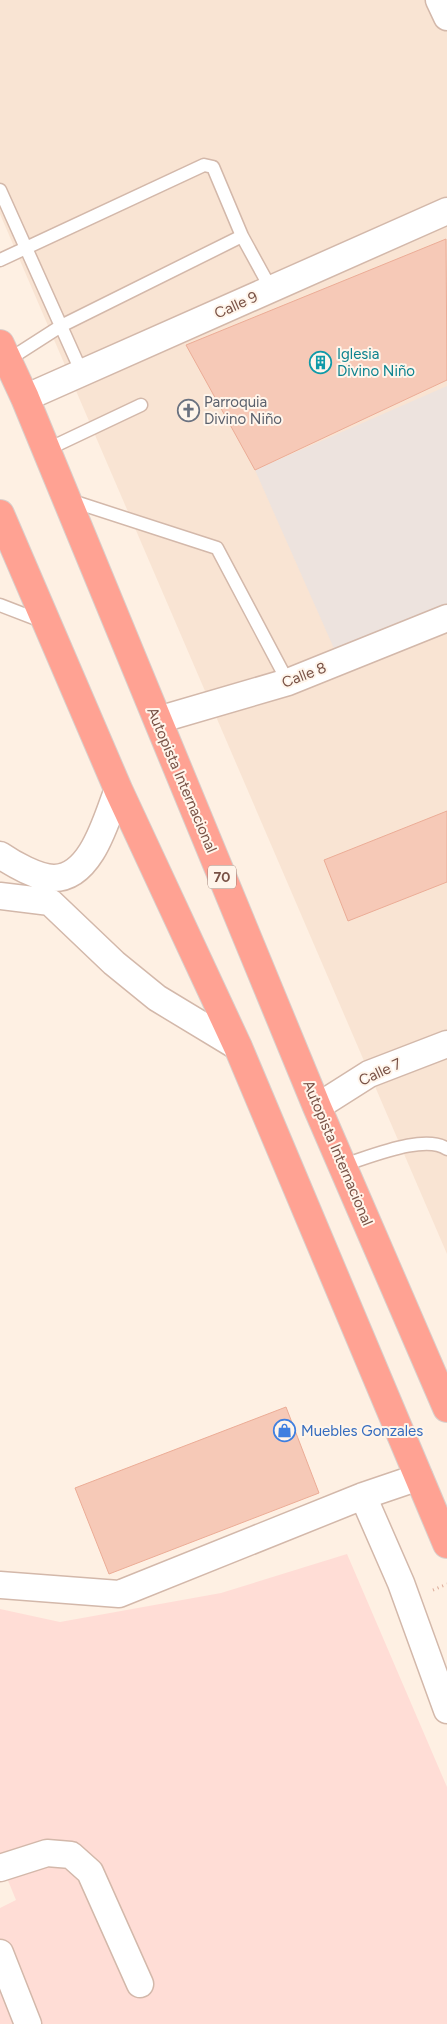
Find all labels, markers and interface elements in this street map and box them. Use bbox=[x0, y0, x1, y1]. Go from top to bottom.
street label: Calle 9 bbox=[212, 288, 260, 322]
place label: Iglesia Divino Niño bbox=[337, 345, 415, 380]
building icon: Iglesia Divino Niño bbox=[309, 351, 333, 375]
place label: Parroquia Divino Niño bbox=[204, 393, 282, 428]
church icon: Parroquia Divino Niño bbox=[176, 399, 200, 423]
street label: Calle 8 bbox=[279, 658, 329, 692]
street label: Autopista Internacional bbox=[143, 705, 221, 855]
road number: 70 bbox=[208, 866, 236, 889]
street label: Calle 7 bbox=[356, 1054, 404, 1090]
street label: Autopista Internacional bbox=[299, 1078, 377, 1228]
shop icon: Muebles Gonzales bbox=[273, 1419, 297, 1443]
place label: Muebles Gonzales bbox=[301, 1422, 423, 1440]

